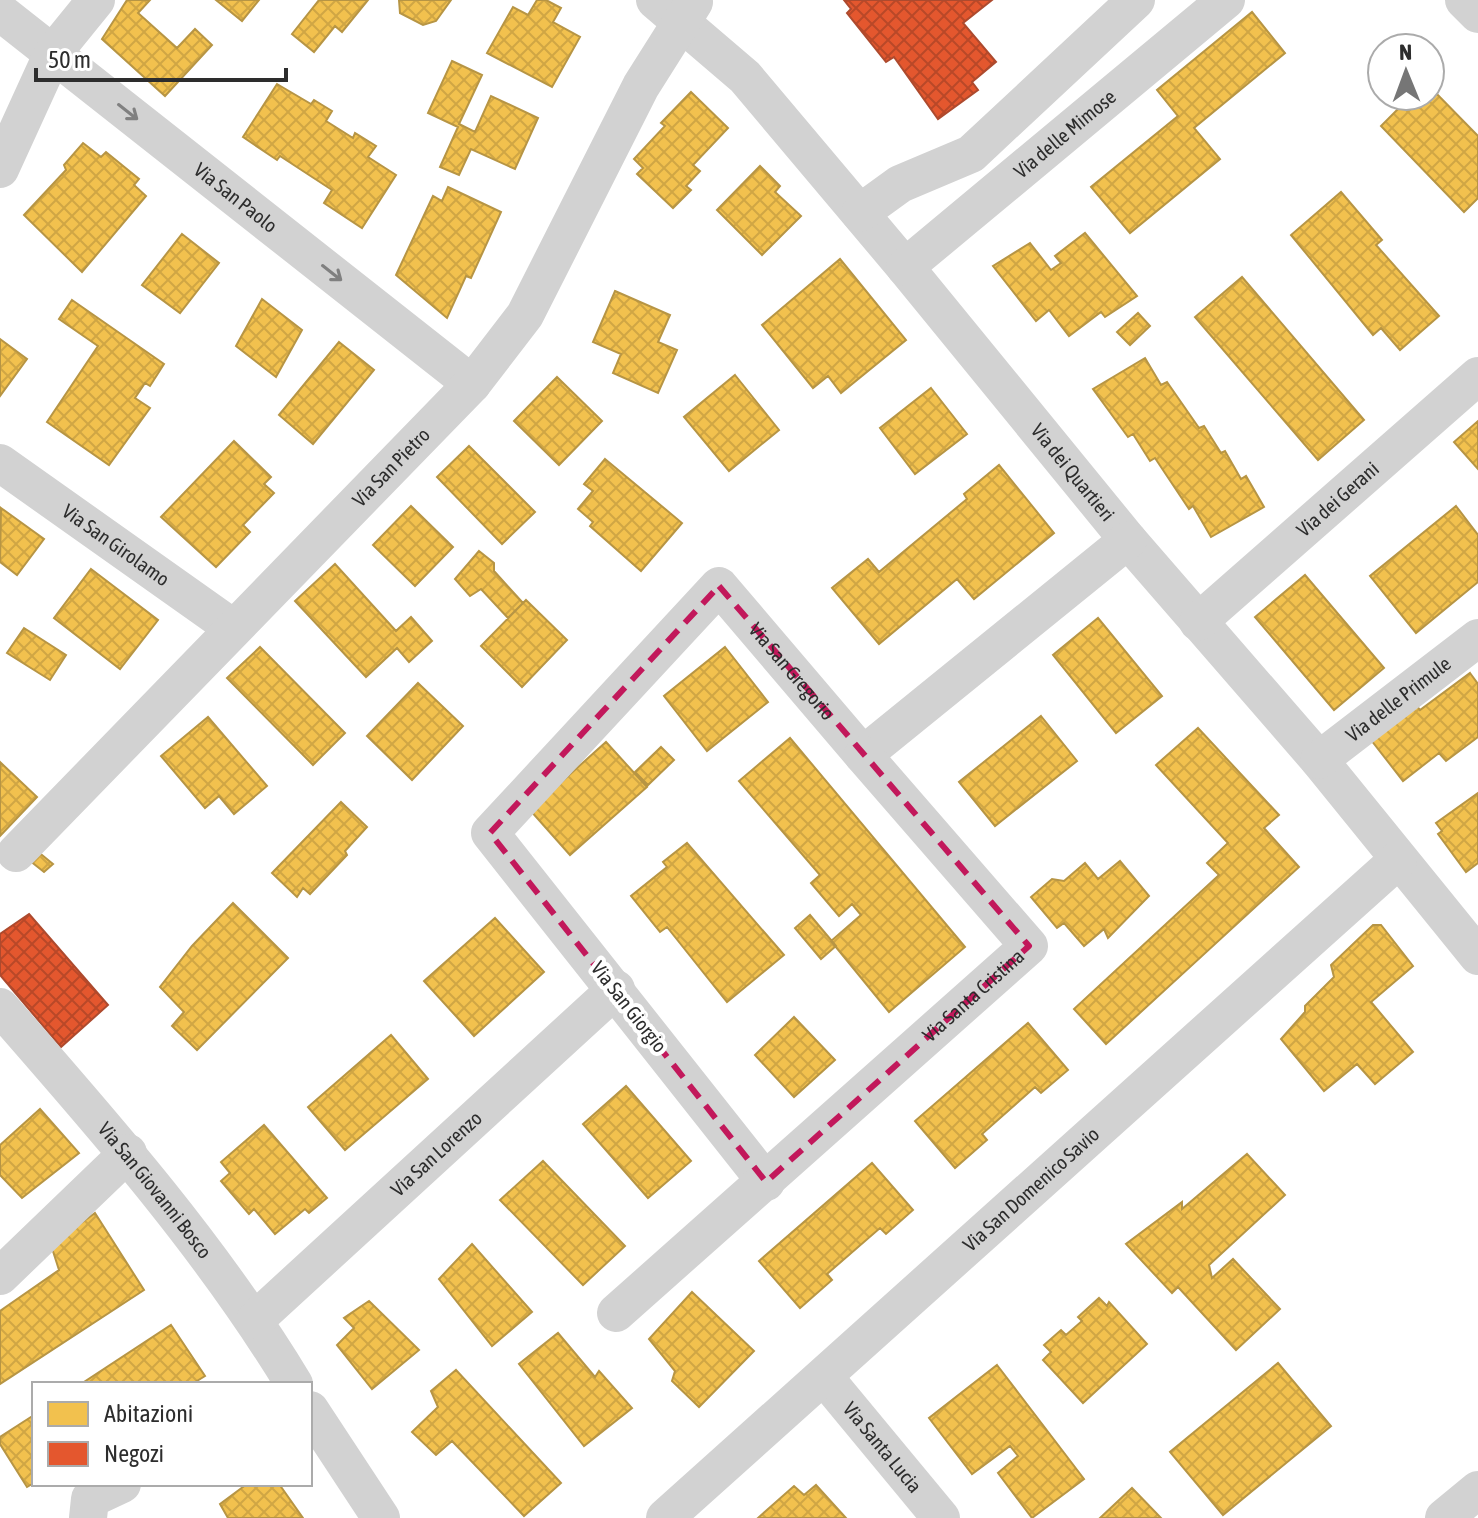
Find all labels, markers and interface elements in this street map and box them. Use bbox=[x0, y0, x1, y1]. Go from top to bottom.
scale bar bbox=[36, 32, 286, 82]
north arrow bbox=[1366, 32, 1446, 112]
text: N bbox=[1399, 39, 1412, 65]
text: 50 m bbox=[48, 46, 91, 73]
street label: Via delle Mimose bbox=[1009, 85, 1120, 183]
one-way arrow bbox=[117, 103, 138, 120]
street label: Via San Paolo bbox=[190, 158, 282, 237]
one-way arrow bbox=[321, 264, 342, 281]
street label: Via dei Quartieri bbox=[1027, 419, 1120, 525]
street label: Via San Pietro bbox=[347, 423, 434, 511]
street label: Via dei Gerani bbox=[1292, 457, 1383, 541]
street label: Via San Girolamo bbox=[58, 499, 174, 590]
street label: Via San Gregorio bbox=[745, 618, 840, 724]
street label: Via delle Primule bbox=[1341, 651, 1455, 746]
street label: Via Santa Cristina bbox=[918, 944, 1028, 1046]
street label: Via San Giorgio bbox=[587, 957, 672, 1057]
street label: Via San Lorenzo bbox=[386, 1106, 486, 1201]
street label: Via San Giovanni Bosco bbox=[94, 1117, 217, 1263]
street label: Via San Domenico Savio bbox=[958, 1122, 1103, 1256]
legend bbox=[32, 1382, 312, 1486]
street label: Via Santa Lucia bbox=[839, 1397, 927, 1497]
text: Abitazioni bbox=[104, 1400, 193, 1427]
text: Negozi bbox=[104, 1440, 164, 1467]

